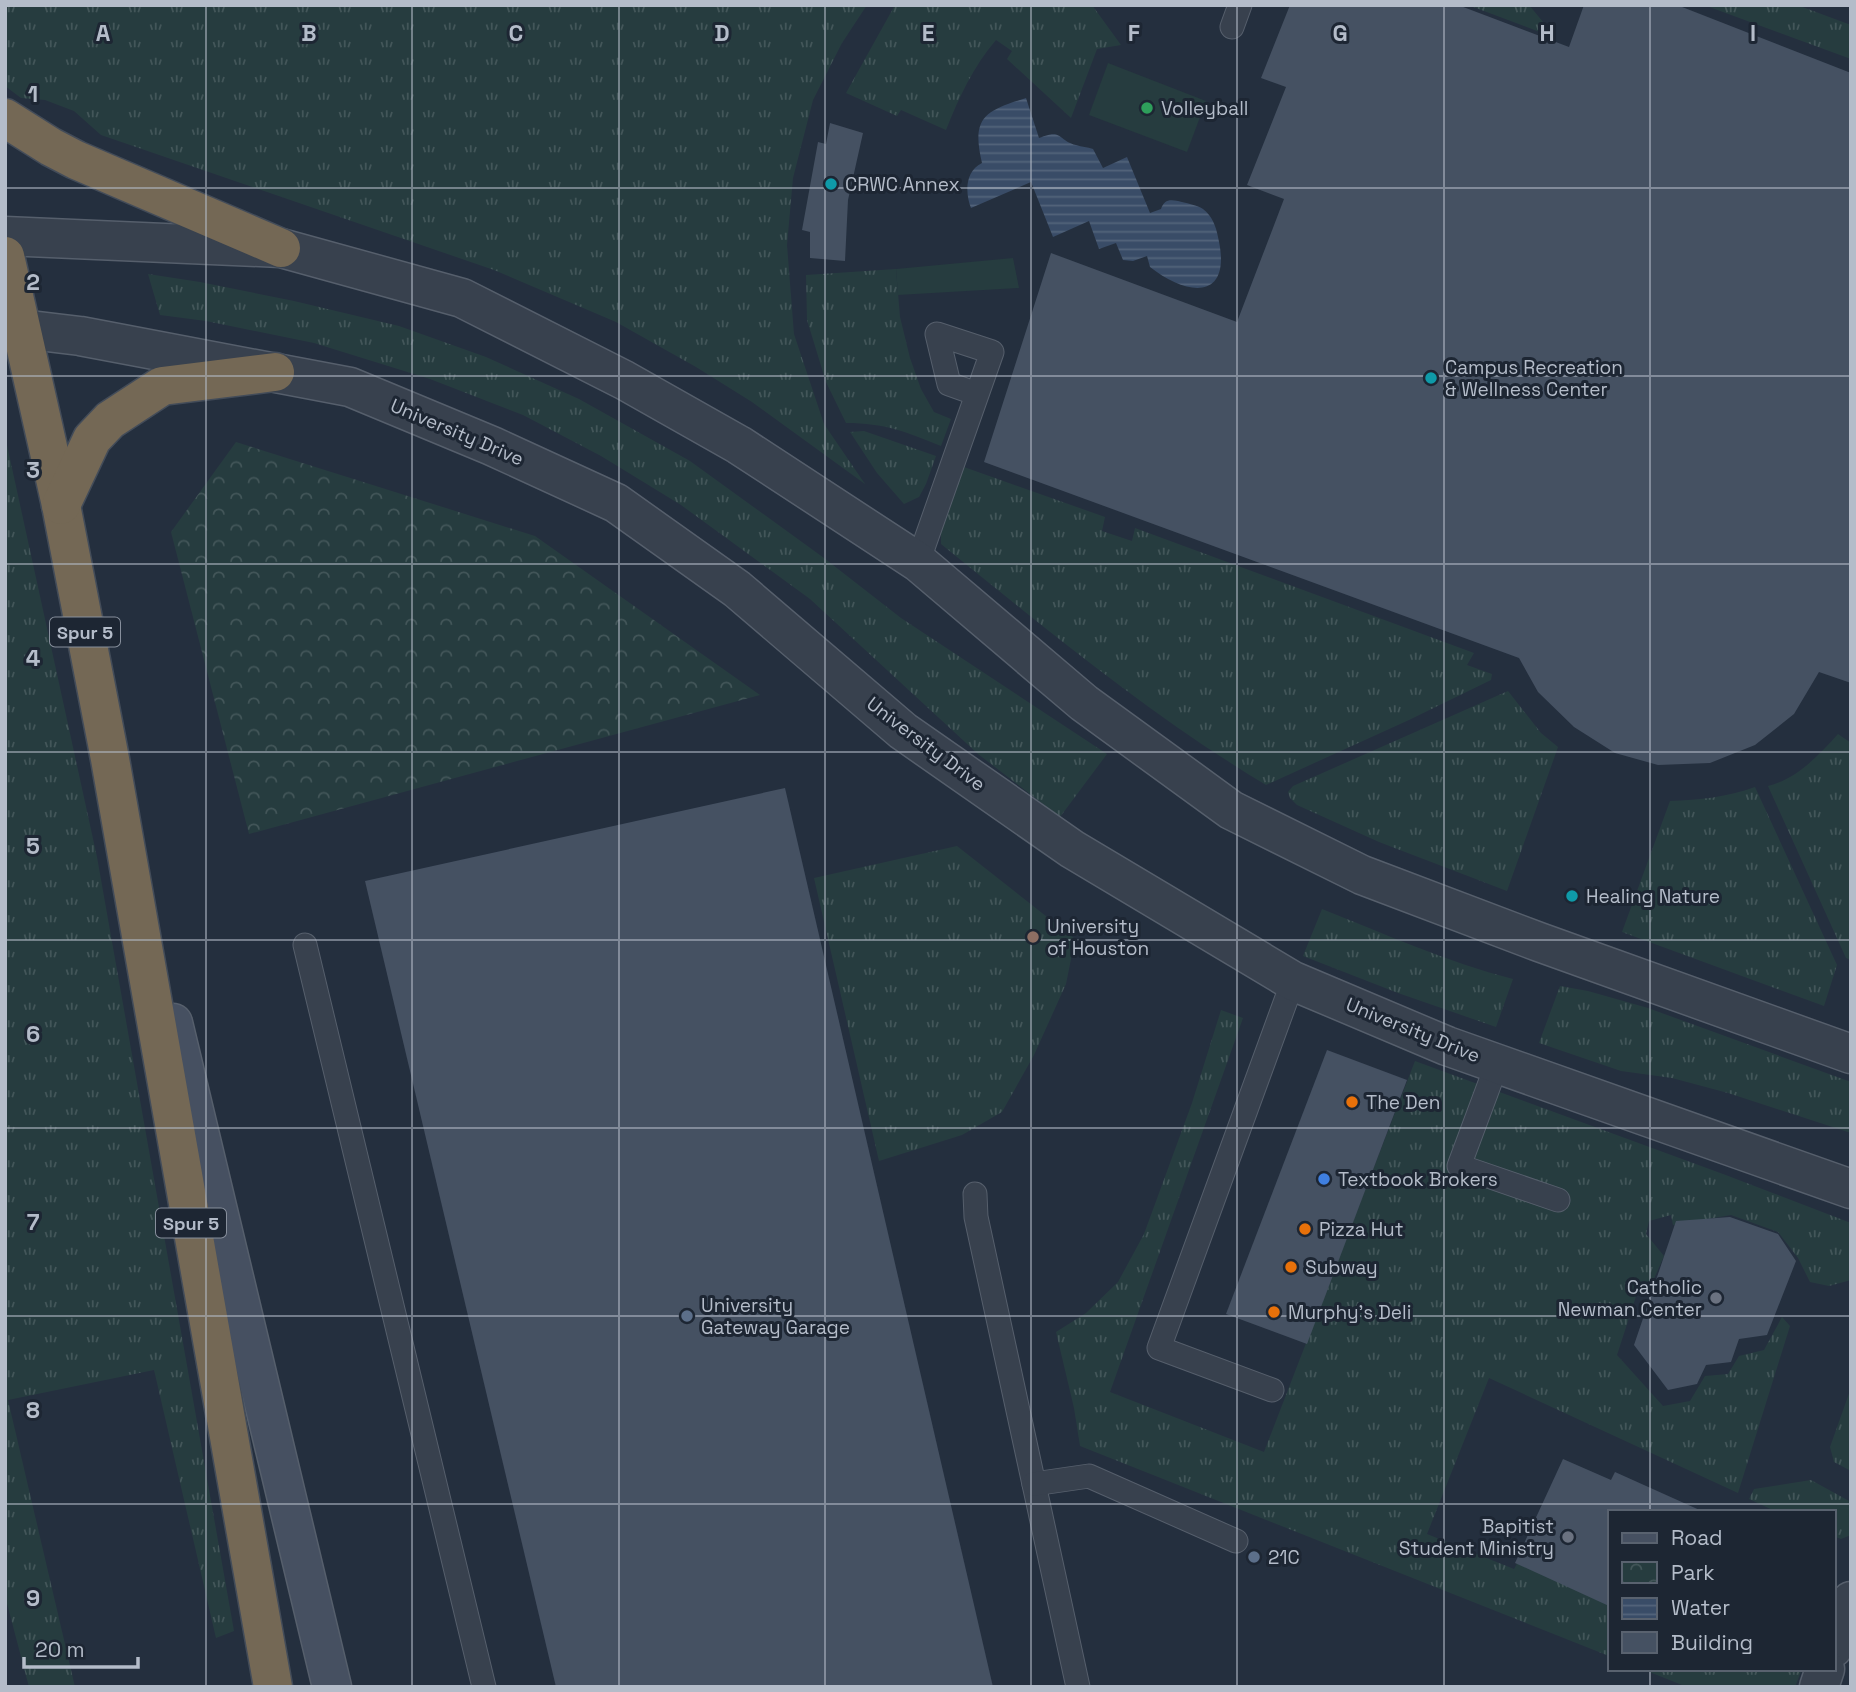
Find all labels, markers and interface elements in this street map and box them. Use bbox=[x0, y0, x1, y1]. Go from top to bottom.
text: A bbox=[96, 18, 111, 48]
text: B bbox=[301, 18, 317, 48]
text: C bbox=[509, 18, 523, 48]
text: D bbox=[714, 18, 730, 48]
text: E bbox=[922, 18, 934, 48]
text: F bbox=[1128, 18, 1140, 48]
text: G bbox=[1332, 18, 1348, 48]
text: H bbox=[1539, 18, 1555, 48]
text: I bbox=[1750, 18, 1756, 48]
text: 1 bbox=[28, 79, 38, 109]
place label: Volleyball bbox=[1161, 96, 1248, 121]
marker: Volleyball bbox=[1139, 100, 1155, 116]
place label: CRWC Annex bbox=[845, 172, 960, 197]
marker: CRWC Annex bbox=[823, 176, 839, 192]
text: 2 bbox=[26, 267, 40, 297]
place label: Campus Recreation & Wellness Center bbox=[1445, 355, 1623, 402]
marker: Campus Recreation & Wellness Center bbox=[1423, 370, 1439, 386]
street label: University Drive bbox=[387, 393, 527, 471]
text: 3 bbox=[26, 455, 40, 485]
road number: Spur 5 bbox=[50, 618, 120, 646]
text: 4 bbox=[26, 643, 41, 673]
street label: University Drive bbox=[862, 691, 990, 797]
text: 5 bbox=[26, 831, 40, 861]
place label: Healing Nature bbox=[1586, 884, 1720, 909]
marker: Healing Nature bbox=[1564, 888, 1580, 904]
place label: University of Houston bbox=[1047, 914, 1149, 961]
marker: University of Houston bbox=[1025, 929, 1041, 945]
street label: University Drive bbox=[1342, 992, 1484, 1068]
text: 6 bbox=[26, 1019, 40, 1049]
place label: The Den bbox=[1366, 1090, 1440, 1115]
marker: The Den bbox=[1344, 1094, 1360, 1110]
place label: Textbook Brokers bbox=[1338, 1167, 1498, 1192]
marker: Textbook Brokers bbox=[1316, 1171, 1332, 1187]
text: 7 bbox=[27, 1207, 40, 1237]
road number: Spur 5 bbox=[156, 1208, 226, 1238]
place label: Pizza Hut bbox=[1319, 1217, 1403, 1242]
marker: Pizza Hut bbox=[1297, 1221, 1313, 1237]
place label: Subway bbox=[1305, 1255, 1378, 1280]
marker: Subway bbox=[1283, 1259, 1299, 1275]
place label: Catholic Newman Center bbox=[1558, 1275, 1702, 1322]
marker: Catholic Newman Center bbox=[1708, 1290, 1724, 1306]
place label: University Gateway Garage bbox=[701, 1293, 850, 1340]
place label: Murphy's Deli bbox=[1288, 1300, 1411, 1325]
marker: Murphy's Deli bbox=[1266, 1304, 1282, 1320]
marker: University Gateway Garage bbox=[679, 1308, 695, 1324]
text: 8 bbox=[26, 1395, 40, 1425]
legend bbox=[1608, 1510, 1835, 1671]
place label: Bapitist Student Ministry bbox=[1399, 1514, 1554, 1561]
text: Road bbox=[1671, 1524, 1723, 1551]
marker: Bapitist Student Ministry bbox=[1560, 1529, 1576, 1545]
place label: 21C bbox=[1268, 1545, 1300, 1570]
marker: 21C bbox=[1246, 1549, 1262, 1565]
text: Park bbox=[1671, 1559, 1715, 1586]
text: 9 bbox=[26, 1583, 40, 1613]
text: Water bbox=[1671, 1594, 1730, 1621]
scale bar bbox=[24, 1626, 138, 1670]
text: Building bbox=[1671, 1629, 1753, 1656]
text: 20 m bbox=[35, 1636, 85, 1663]

